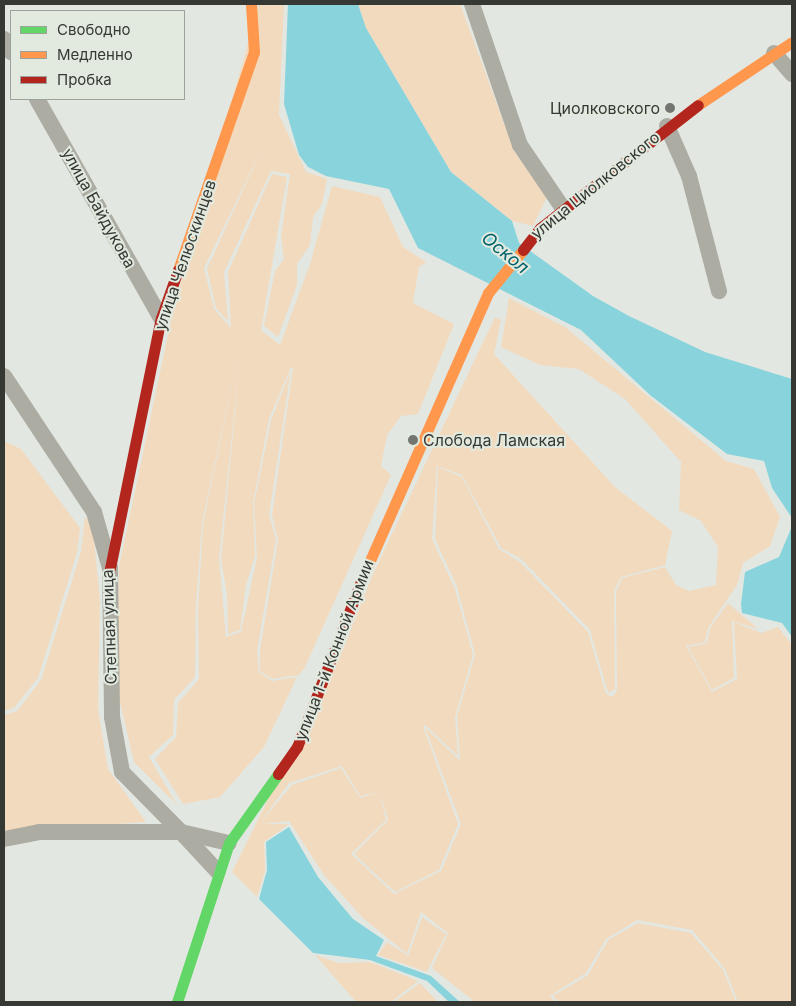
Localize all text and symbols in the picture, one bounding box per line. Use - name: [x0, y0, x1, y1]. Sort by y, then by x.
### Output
- legend: [10, 10, 185, 100]
- text: Свободно: [57, 20, 131, 39]
- text: Медленно: [57, 45, 133, 64]
- text: Пробка: [57, 70, 112, 89]
- place label: Циолковского: [550, 98, 660, 118]
- marker: Циолковского: [664, 102, 676, 114]
- street label: улица Циолковского: [527, 127, 663, 243]
- street label: улица Байдукова: [58, 145, 140, 271]
- street label: улица Челюскинцев: [150, 177, 220, 333]
- water label: Оскол: [477, 227, 533, 279]
- place label: Слобода Ламская: [423, 430, 565, 450]
- marker: Слобода Ламская: [407, 434, 419, 446]
- street label: улица 1-й Конной Армии: [291, 557, 377, 743]
- street label: Степная улица: [97, 569, 121, 685]

